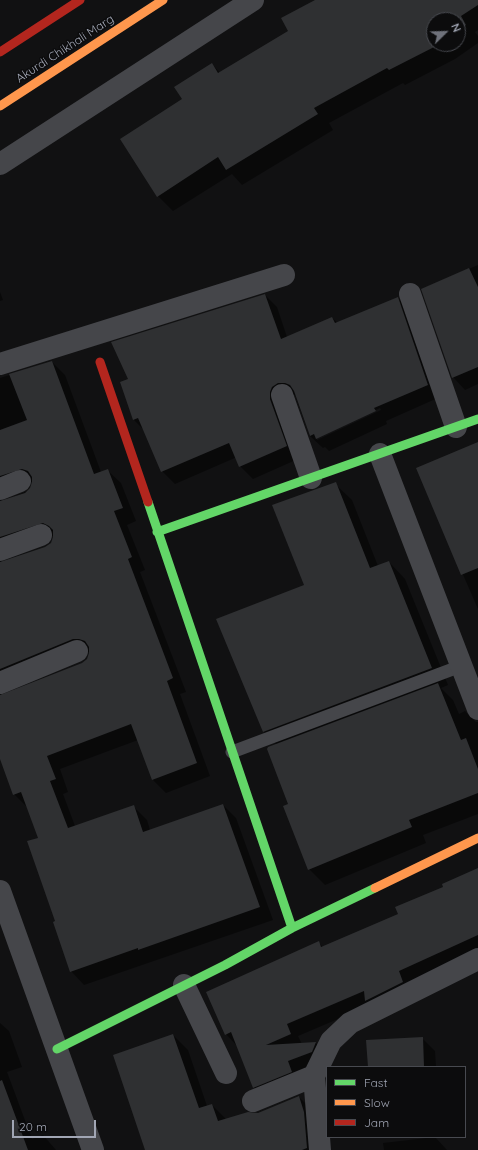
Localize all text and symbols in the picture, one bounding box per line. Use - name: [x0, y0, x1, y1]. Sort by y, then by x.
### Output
- street label: Akurdi Chikhali Marg: [13, 12, 117, 86]
- north arrow: [426, 12, 466, 52]
- text: N: [448, 21, 464, 34]
- legend: [326, 1066, 466, 1138]
- text: Fast: [364, 1075, 388, 1090]
- text: Slow: [364, 1095, 390, 1110]
- scale bar: [14, 1112, 98, 1138]
- text: Jam: [364, 1115, 389, 1130]
- text: 20 m: [19, 1119, 47, 1134]

